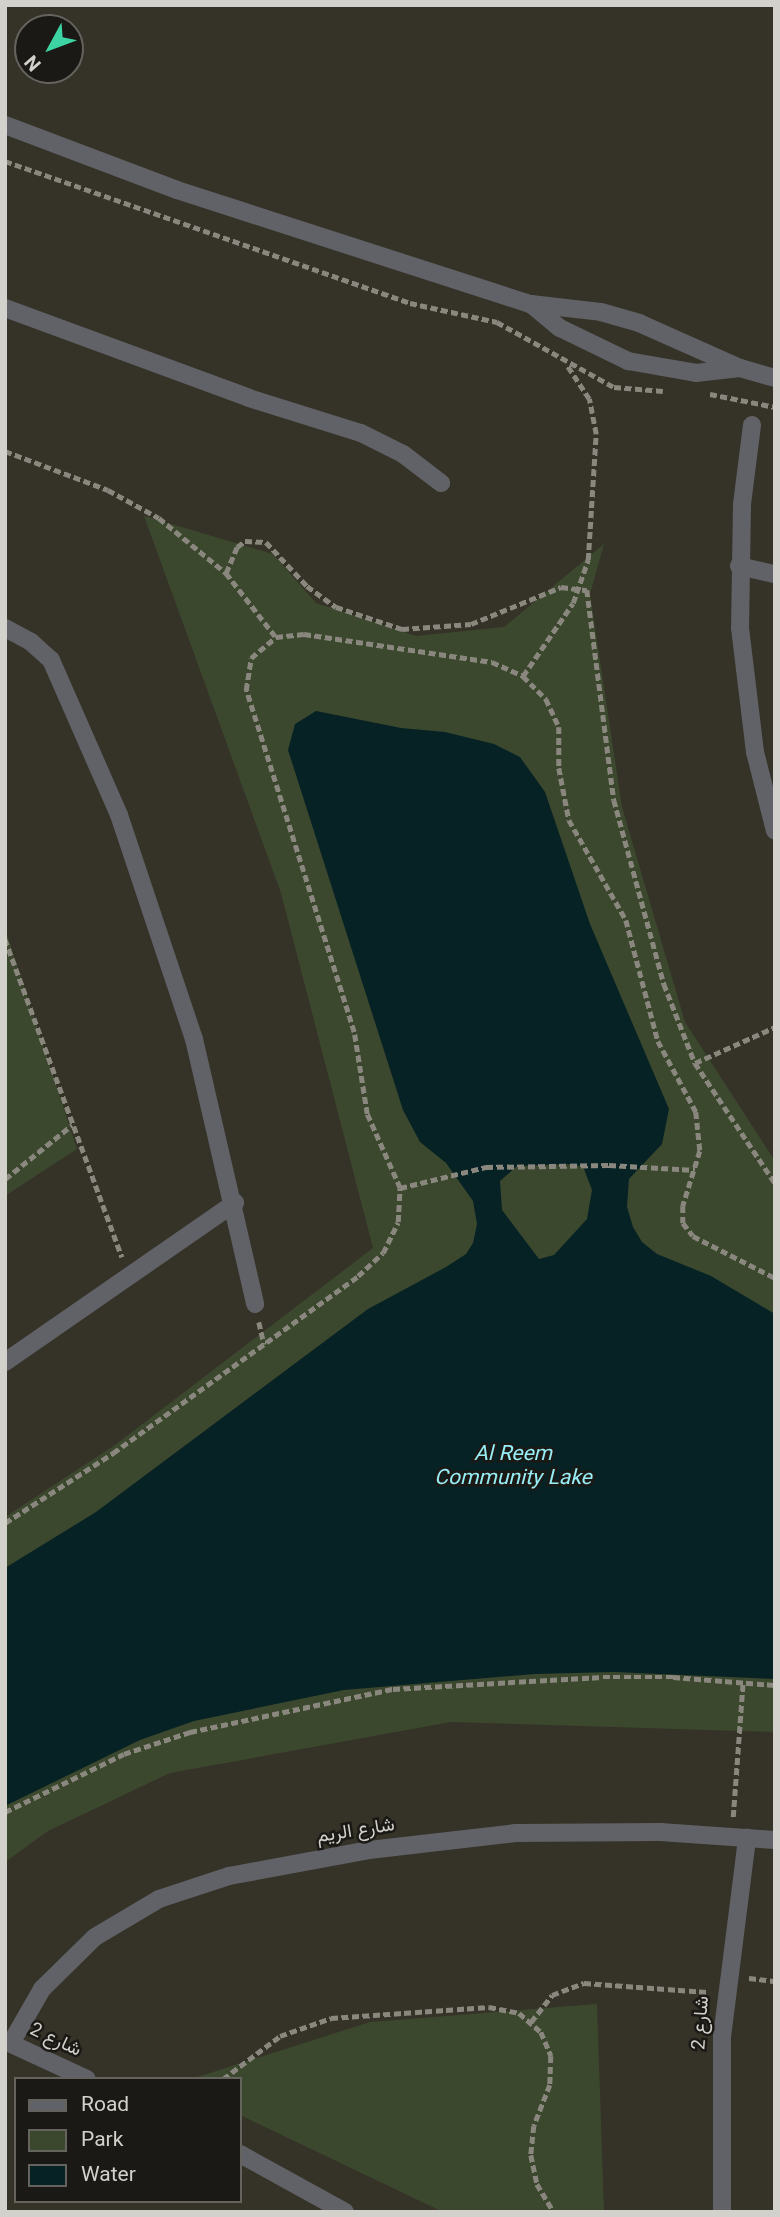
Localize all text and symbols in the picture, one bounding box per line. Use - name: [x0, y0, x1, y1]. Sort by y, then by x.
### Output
- north arrow: [14, 14, 84, 84]
- text: N: [19, 47, 50, 76]
- water label: Al Reem Community Lake: [434, 1442, 592, 1492]
- street label: شارع الريم: [315, 1815, 397, 1849]
- street label: شارع 2: [689, 1995, 715, 2051]
- street label: شارع 2: [26, 2019, 84, 2063]
- legend: [14, 2077, 242, 2203]
- text: Road: [81, 2089, 129, 2122]
- text: Park: [81, 2124, 123, 2157]
- text: Water: [81, 2159, 136, 2192]

